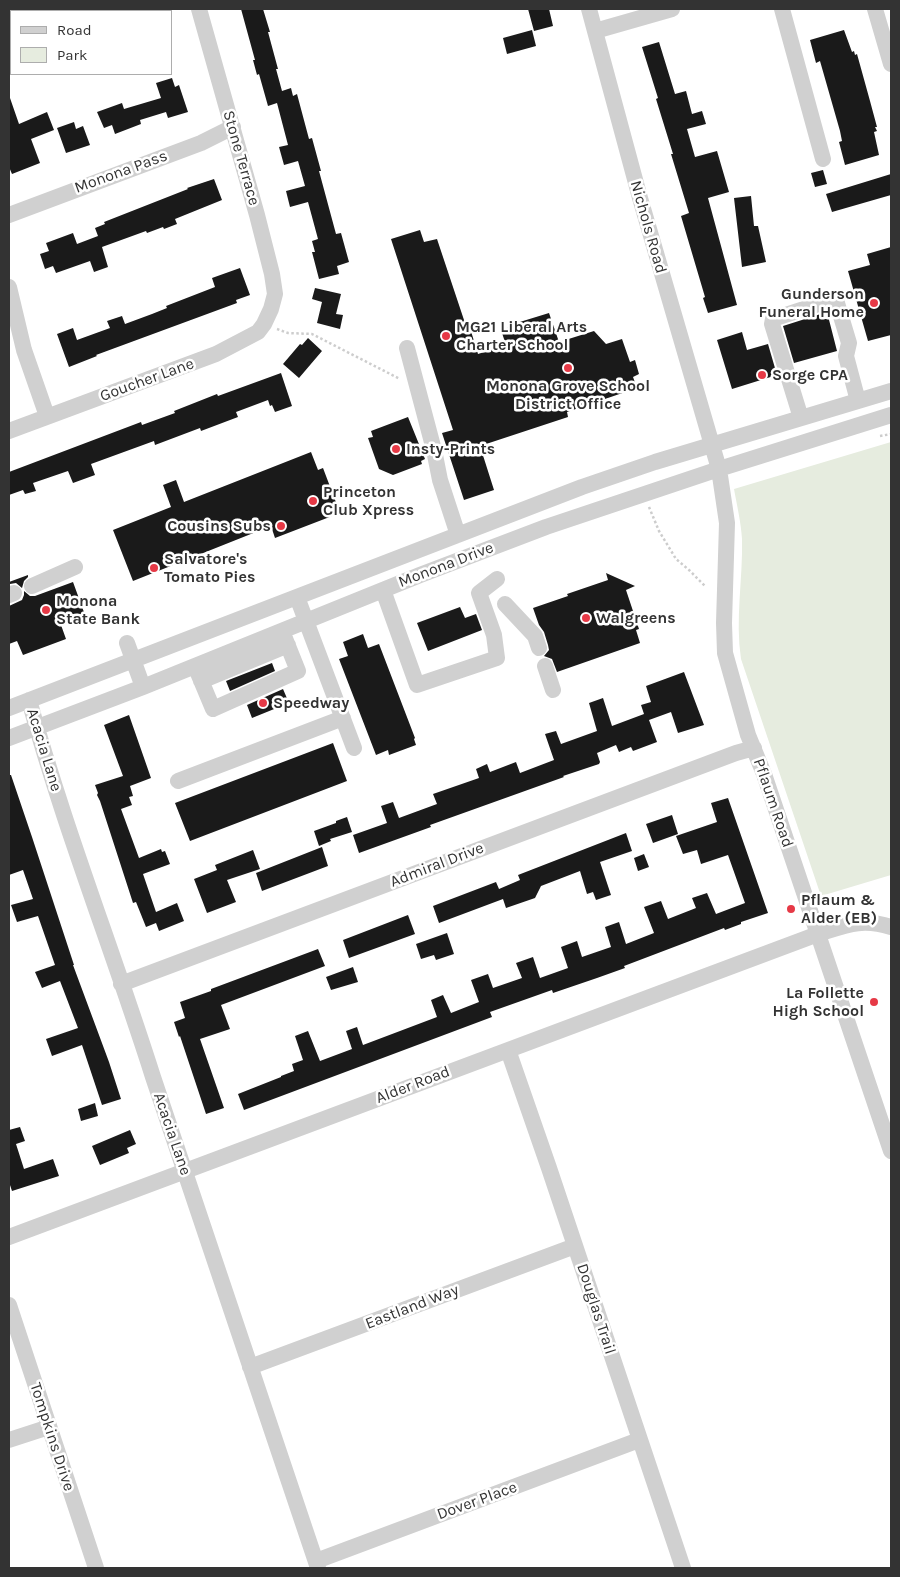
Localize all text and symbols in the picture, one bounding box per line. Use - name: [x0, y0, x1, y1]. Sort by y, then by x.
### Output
- legend: [10, 10, 172, 75]
- text: Road: [57, 21, 92, 39]
- text: Park: [57, 46, 87, 64]
- street label: Stone Terrace: [218, 108, 264, 208]
- street label: Monona Pass: [72, 146, 170, 198]
- street label: Nichols Road: [626, 178, 670, 276]
- place label: Gunderson Funeral Home: [759, 284, 864, 322]
- marker: Gunderson Funeral Home: [868, 297, 880, 309]
- place label: MG21 Liberal Arts Charter School: [456, 317, 587, 355]
- marker: MG21 Liberal Arts Charter School: [440, 330, 452, 342]
- street label: Goucher Lane: [97, 354, 197, 406]
- marker: Monona Grove School District Office: [562, 362, 574, 374]
- place label: Sorge CPA: [772, 365, 848, 385]
- marker: Sorge CPA: [756, 369, 768, 381]
- place label: Monona Grove School District Office: [486, 376, 650, 414]
- place label: Insty-Prints: [406, 439, 495, 459]
- marker: Insty-Prints: [390, 443, 402, 455]
- place label: Princeton Club Xpress: [323, 482, 414, 520]
- marker: Princeton Club Xpress: [307, 495, 319, 507]
- place label: Cousins Subs: [167, 516, 271, 536]
- marker: Cousins Subs: [275, 520, 287, 532]
- street label: Monona Drive: [396, 538, 496, 592]
- place label: Salvatore's Tomato Pies: [164, 549, 256, 587]
- marker: Salvatore's Tomato Pies: [148, 562, 160, 574]
- place label: Monona State Bank: [56, 591, 140, 629]
- marker: Monona State Bank: [40, 604, 52, 616]
- place label: Walgreens: [596, 608, 676, 628]
- marker: Walgreens: [580, 612, 592, 624]
- place label: Speedway: [273, 693, 349, 713]
- marker: Speedway: [257, 697, 269, 709]
- street label: Acacia Lane: [22, 706, 66, 794]
- street label: Pflaum Road: [749, 756, 797, 850]
- street label: Admiral Drive: [388, 838, 486, 892]
- place label: Pflaum & Alder (EB): [801, 890, 877, 928]
- marker: Pflaum & Alder (EB): [785, 903, 797, 915]
- place label: La Follette High School: [773, 983, 864, 1021]
- marker: La Follette High School: [868, 996, 880, 1008]
- street label: Alder Road: [373, 1062, 453, 1108]
- street label: Acacia Lane: [149, 1090, 195, 1178]
- street label: Douglas Trail: [572, 1261, 620, 1357]
- street label: Eastland Way: [363, 1280, 461, 1334]
- street label: Tompkins Drive: [25, 1380, 79, 1494]
- street label: Dover Place: [434, 1478, 520, 1524]

